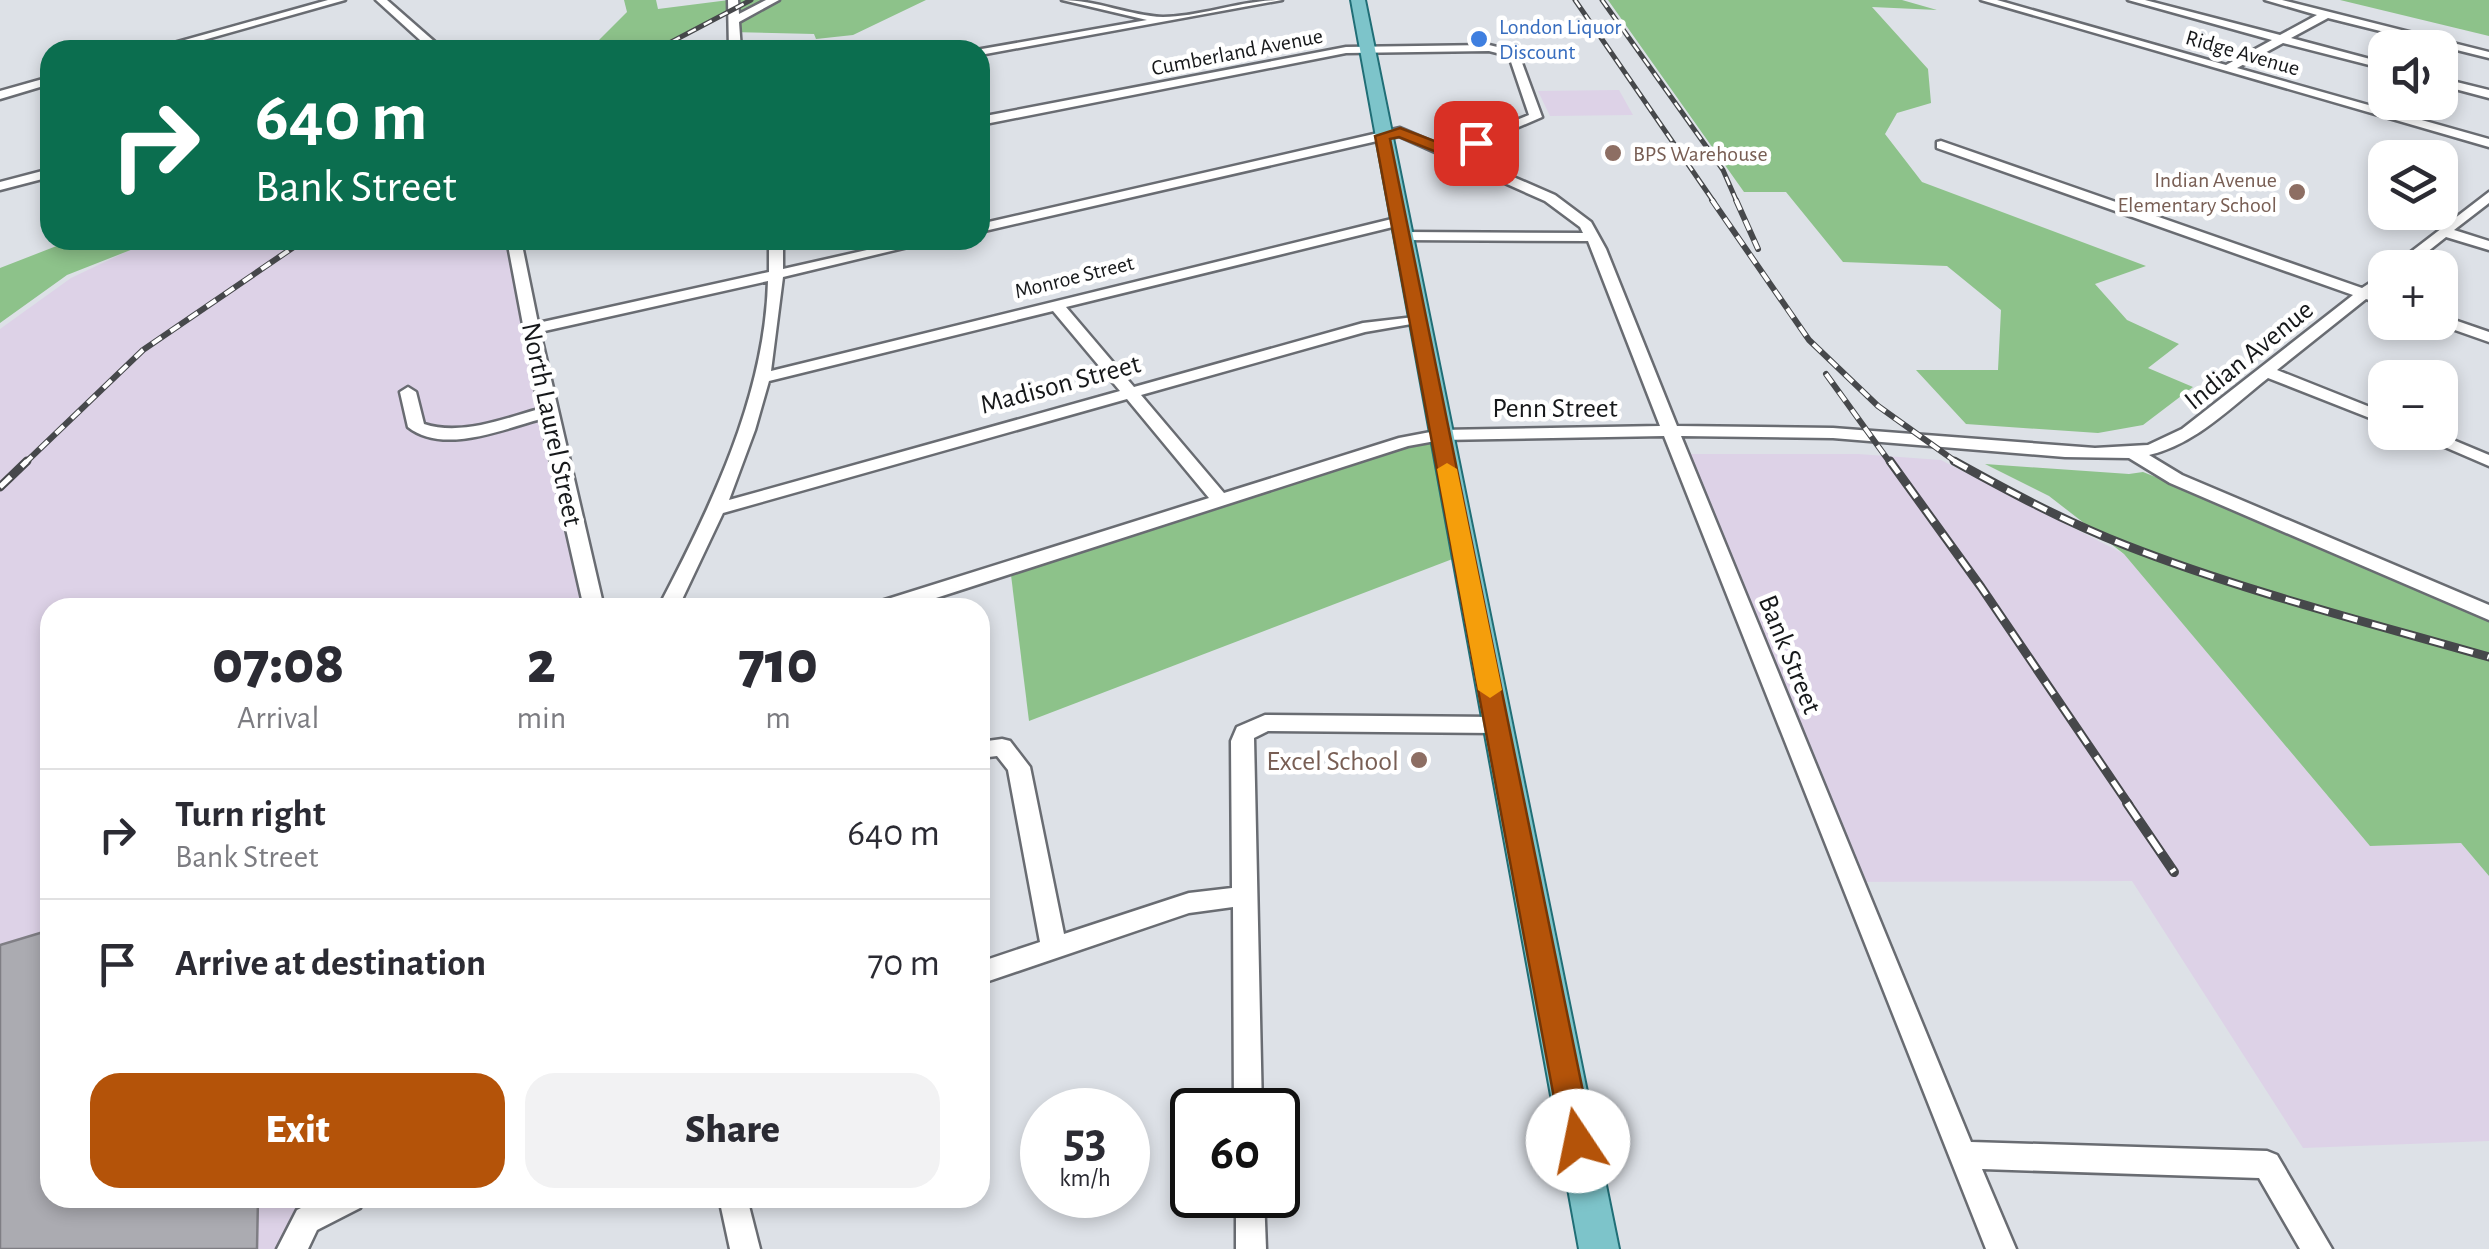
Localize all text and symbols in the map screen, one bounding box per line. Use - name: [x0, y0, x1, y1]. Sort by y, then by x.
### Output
- place label: London Liquor Discount: [1499, 16, 1621, 63]
- street label: Cumberland Avenue: [1150, 25, 1325, 79]
- street label: Ridge Avenue: [2183, 26, 2302, 80]
- marker: London Liquor Discount: [1468, 28, 1490, 50]
- map controls: [2368, 30, 2458, 450]
- button: sound: [2368, 30, 2458, 120]
- icon: right: [90, 80, 220, 210]
- text: 640 m: [255, 83, 428, 153]
- pin: [1434, 101, 1519, 186]
- icon: arrive: [1449, 116, 1504, 171]
- button: layers: [2368, 140, 2458, 230]
- marker: BPS Warehouse: [1602, 142, 1624, 164]
- place label: BPS Warehouse: [1633, 143, 1768, 165]
- text: Bank Street: [255, 165, 457, 210]
- place label: Indian Avenue Elementary School: [2117, 169, 2277, 216]
- marker: Indian Avenue Elementary School: [2286, 181, 2308, 203]
- button: +: [2368, 250, 2458, 340]
- street label: Monroe Street: [1012, 252, 1136, 302]
- street label: Indian Avenue: [2180, 295, 2319, 416]
- street label: North Laurel Street: [516, 320, 586, 529]
- street label: Madison Street: [977, 350, 1144, 420]
- button: −: [2368, 360, 2458, 450]
- street label: Penn Street: [1492, 395, 1618, 423]
- street label: Bank Street: [1753, 591, 1826, 718]
- text: 07:08: [212, 634, 344, 694]
- text: 2: [527, 634, 556, 694]
- text: 710: [738, 634, 818, 694]
- text: Arrival: [237, 702, 319, 734]
- text: min: [516, 702, 566, 734]
- text: m: [765, 702, 791, 734]
- place label: Excel School: [1266, 748, 1399, 776]
- marker: Excel School: [1408, 749, 1430, 771]
- text: Turn right: [175, 796, 325, 834]
- icon: right: [90, 807, 145, 862]
- text: 640 m: [847, 815, 940, 853]
- text: Bank Street: [175, 841, 318, 873]
- icon: arrive: [90, 937, 145, 992]
- text: Arrive at destination: [175, 945, 486, 983]
- text: 70 m: [867, 945, 940, 983]
- button: Exit: [90, 1073, 505, 1188]
- button: Share: [525, 1073, 940, 1188]
- speed limit sign: 60: [1170, 1088, 1300, 1218]
- position arrow: [1526, 1089, 1630, 1193]
- text: 53: [1063, 1116, 1107, 1166]
- text: km/h: [1059, 1166, 1111, 1191]

